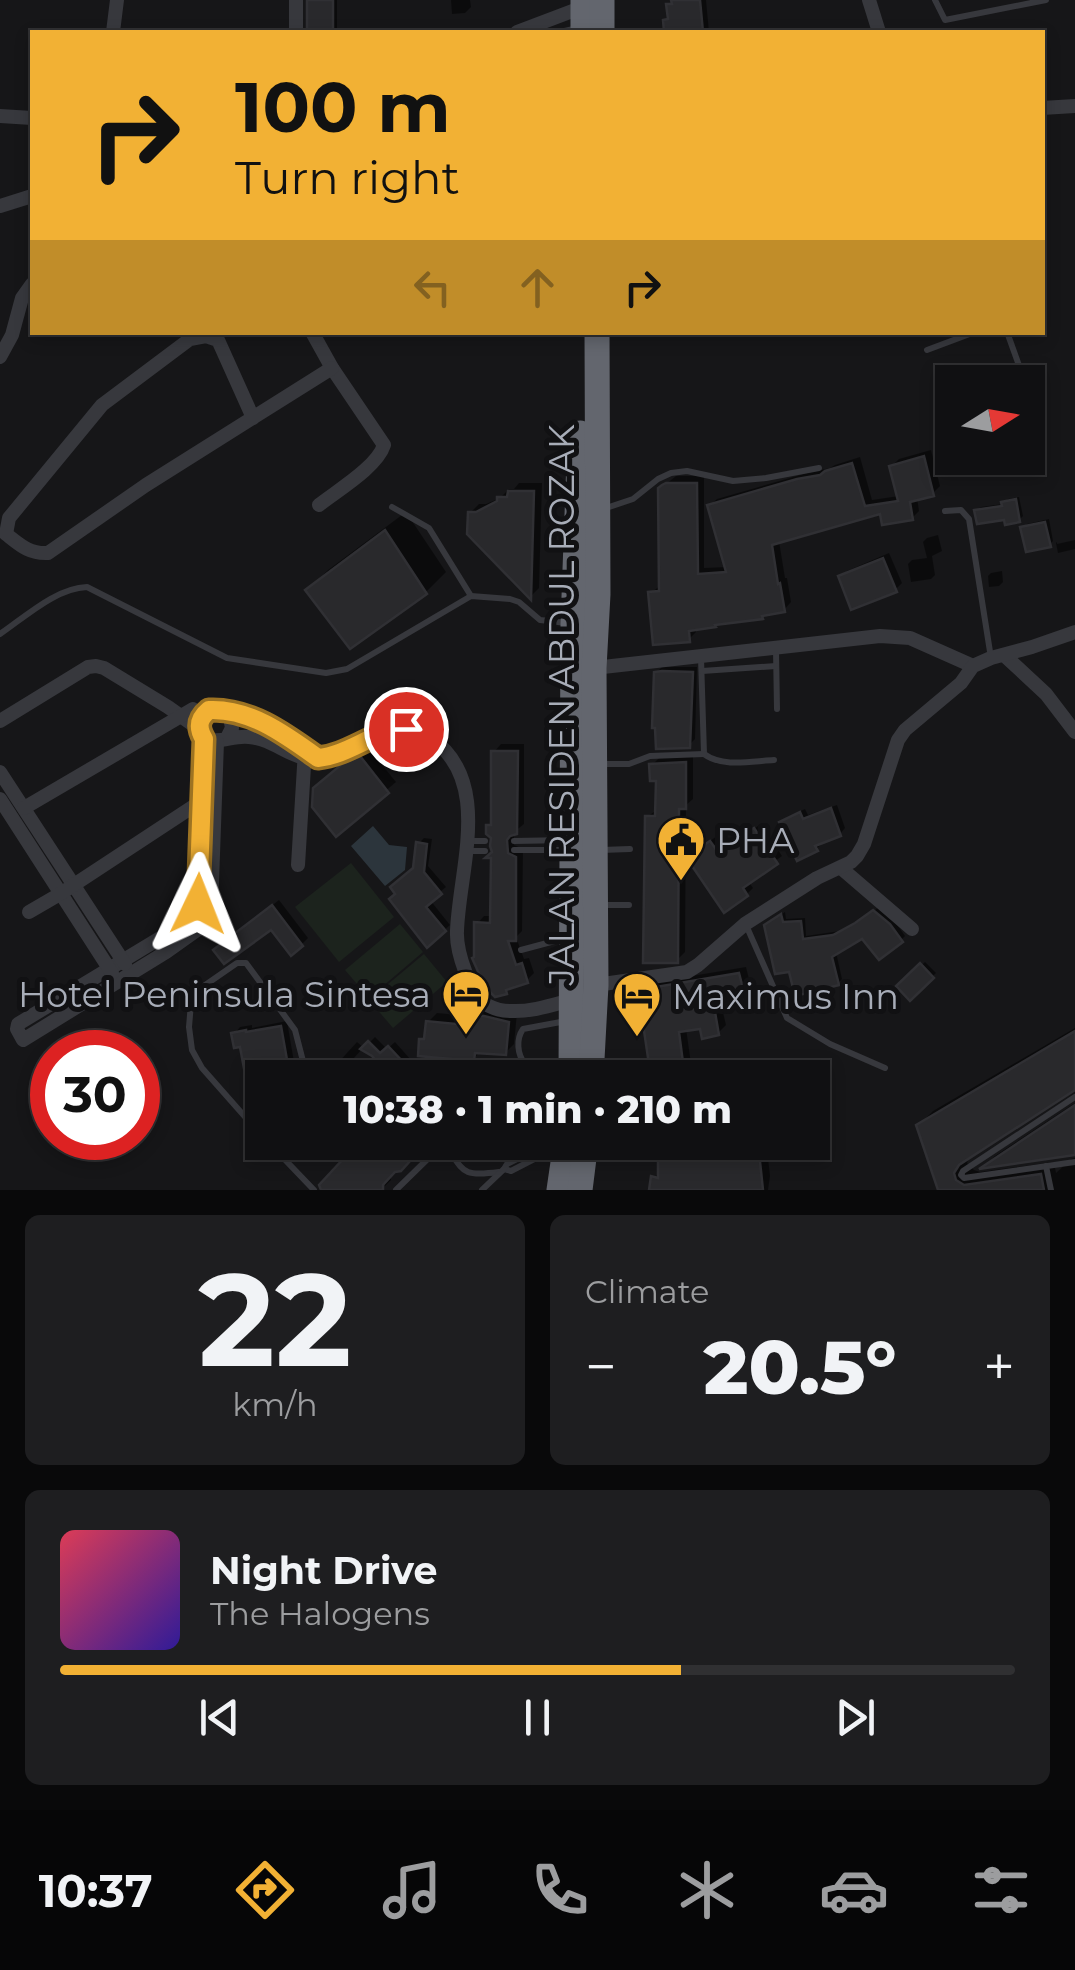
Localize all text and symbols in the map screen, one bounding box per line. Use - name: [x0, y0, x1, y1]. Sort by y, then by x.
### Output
- text: 100 m: [235, 64, 451, 150]
- icon: right: [70, 70, 200, 200]
- text: Turn right: [235, 150, 460, 205]
- icon: left: [405, 260, 460, 315]
- icon: ahead: [510, 260, 565, 315]
- icon: right: [615, 260, 670, 315]
- north arrow: [935, 365, 1045, 475]
- map controls: [935, 365, 1045, 475]
- street label: JALAN RESIDEN ABDUL ROZAK: [540, 424, 583, 987]
- pin: [364, 687, 449, 772]
- icon: arrive: [379, 702, 434, 757]
- public building icon: PHA: [655, 814, 707, 882]
- place label: PHA: [716, 819, 795, 862]
- position arrow: [146, 852, 250, 956]
- hotel icon: Hotel Peninsula Sintesa: [440, 968, 492, 1036]
- hotel icon: Maximus Inn: [611, 970, 663, 1038]
- place label: Hotel Peninsula Sintesa: [18, 973, 431, 1016]
- place label: Maximus Inn: [672, 975, 899, 1018]
- speed limit sign: 30: [30, 1030, 160, 1160]
- text: 10:38 · 1 min · 210 m: [343, 1086, 732, 1133]
- text: 22: [198, 1240, 352, 1399]
- text: Climate: [585, 1272, 709, 1311]
- text: 20.5°: [703, 1321, 897, 1413]
- text: −: [585, 1333, 617, 1400]
- text: +: [983, 1333, 1015, 1400]
- text: km/h: [232, 1385, 318, 1424]
- text: Night Drive: [210, 1547, 437, 1594]
- text: The Halogens: [210, 1594, 430, 1633]
- icon: previous: [192, 1690, 247, 1745]
- icon: pause: [510, 1690, 565, 1745]
- icon: next: [828, 1690, 883, 1745]
- icon: directions: [230, 1855, 300, 1925]
- icon: music: [377, 1855, 447, 1925]
- icon: phone: [525, 1855, 595, 1925]
- icon: climate: [672, 1855, 742, 1925]
- icon: car: [819, 1855, 889, 1925]
- icon: filters: [966, 1855, 1036, 1925]
- text: 10:37: [39, 1863, 153, 1918]

